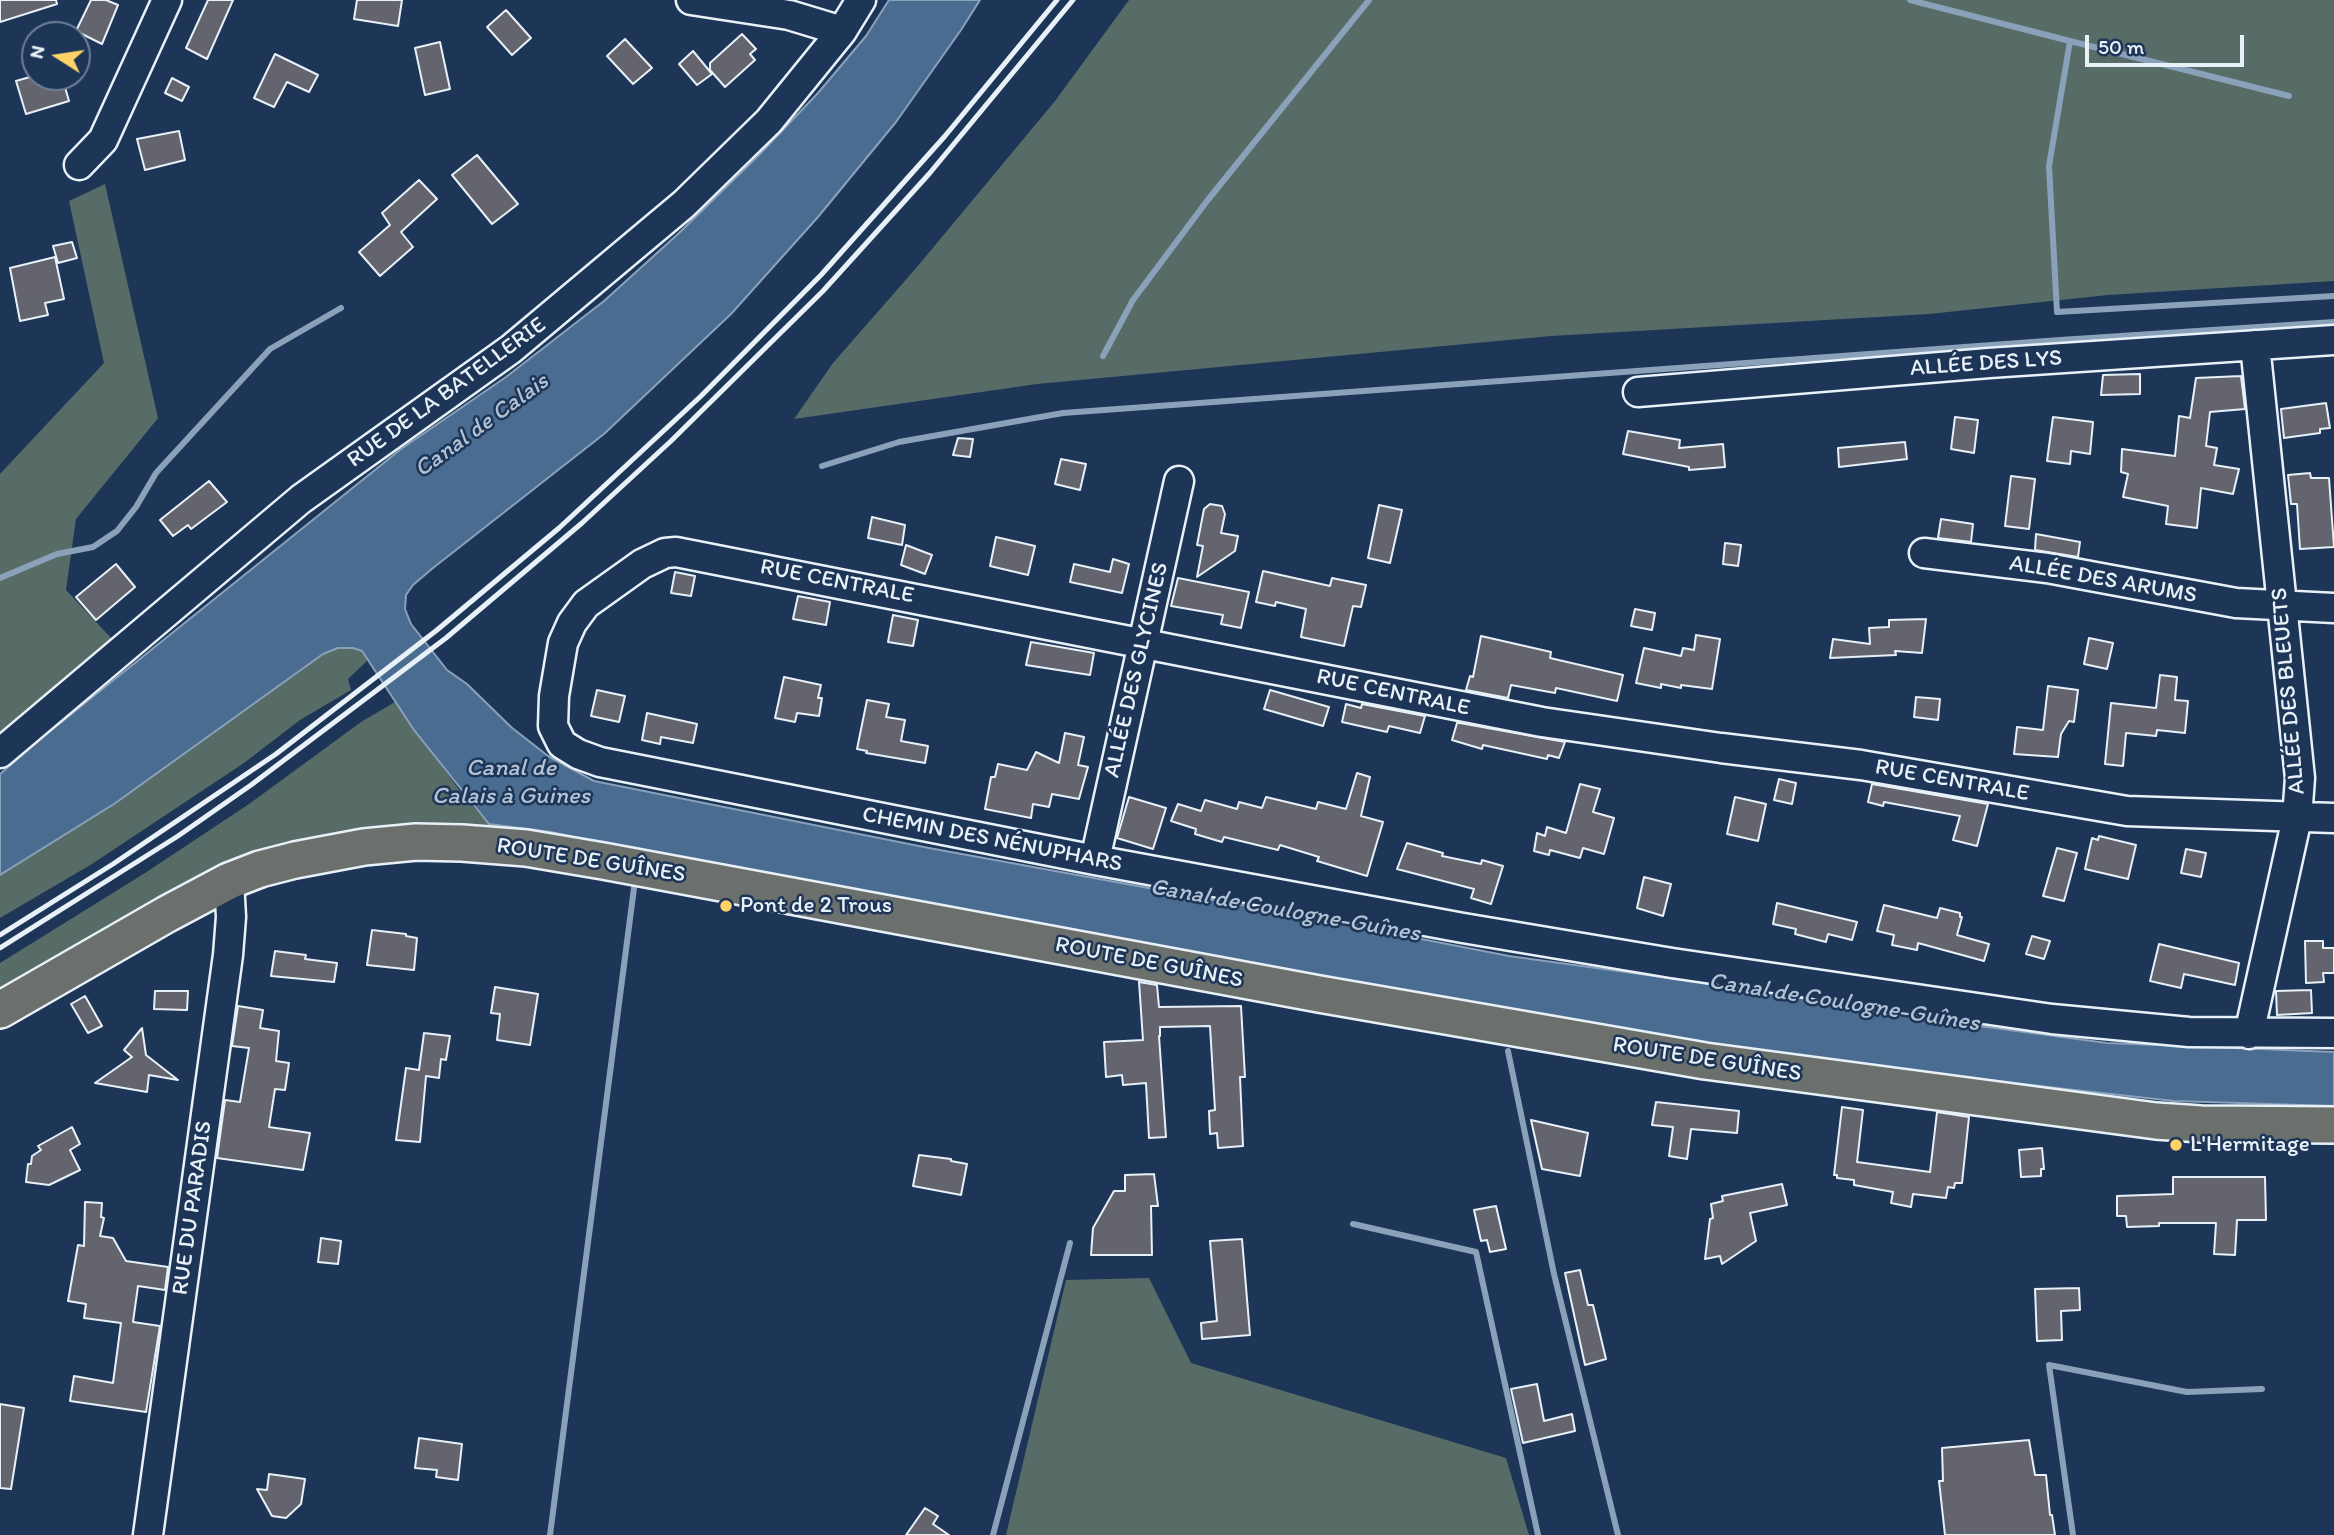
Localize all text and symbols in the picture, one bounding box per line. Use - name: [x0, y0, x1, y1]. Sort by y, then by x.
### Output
- north arrow: [21, 21, 91, 91]
- scale bar: [2089, 21, 2248, 65]
- text: 50 m: [2098, 34, 2144, 59]
- text: N: [24, 43, 50, 61]
- street label: RUE DE LA BATELLERIE: [342, 312, 552, 474]
- street label: ALLÉE DES LYS: [1909, 345, 2063, 383]
- water label: Canal de Calais: [409, 368, 555, 484]
- street label: ALLÉE DES ARUMS: [2007, 550, 2199, 610]
- street label: RUE CENTRALE: [758, 554, 916, 610]
- street label: ALLÉE DES GLYCINES: [1099, 560, 1175, 780]
- street label: ALLÉE DES BLEUETS: [2266, 586, 2312, 796]
- street label: RUE CENTRALE: [1314, 663, 1472, 723]
- street label: RUE CENTRALE: [1873, 754, 2031, 808]
- water label: Canal de Calais à Guines: [432, 755, 590, 811]
- street label: CHEMIN DES NÉNUPHARS: [860, 801, 1124, 879]
- street label: ROUTE DE GUÎNES: [495, 832, 687, 890]
- water label: Canal de Coulogne-Guînes: [1148, 873, 1422, 949]
- place label: Pont de 2 Trous: [740, 892, 892, 920]
- marker: Pont de 2 Trous: [718, 898, 734, 914]
- street label: ROUTE DE GUÎNES: [1053, 931, 1245, 995]
- water label: Canal de Coulogne-Guînes: [1707, 967, 1981, 1039]
- street label: ROUTE DE GUÎNES: [1611, 1031, 1803, 1089]
- street label: RUE DU PARADIS: [167, 1119, 219, 1297]
- place label: L'Hermitage: [2190, 1131, 2310, 1159]
- marker: L'Hermitage: [2168, 1137, 2184, 1153]

